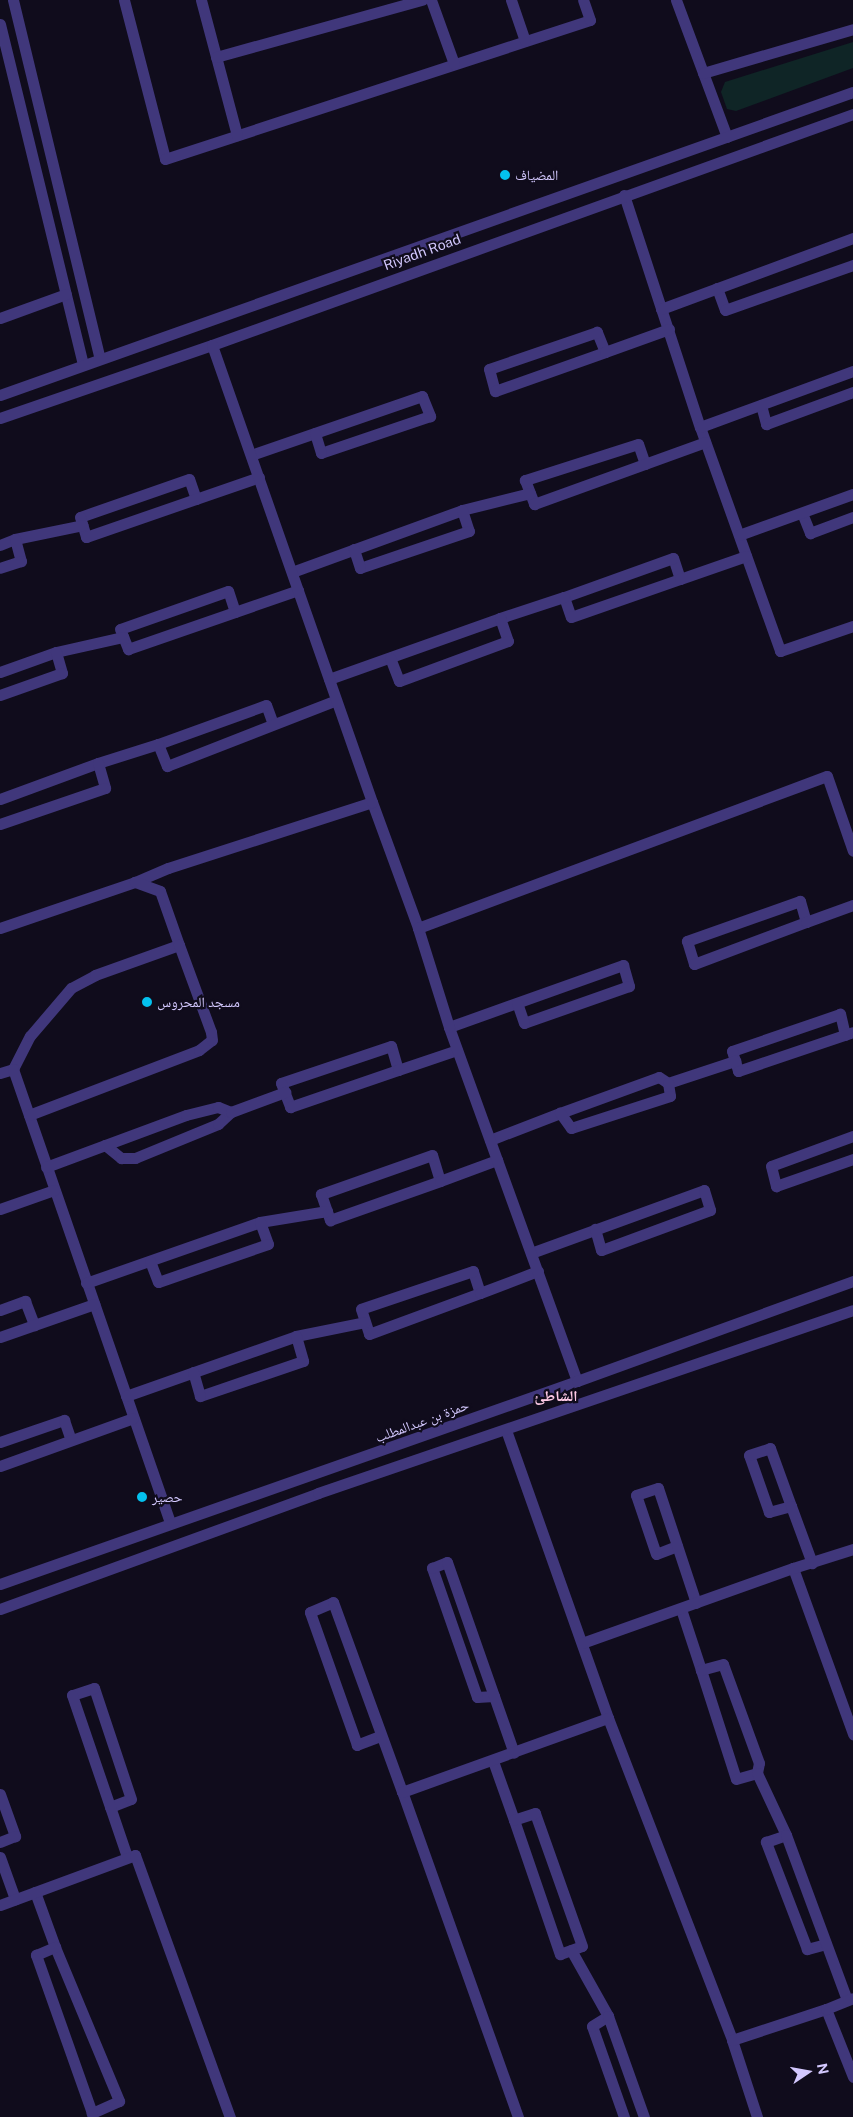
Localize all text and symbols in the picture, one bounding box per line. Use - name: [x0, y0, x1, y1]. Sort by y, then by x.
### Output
- place label: المضياف: [515, 167, 558, 183]
- marker: المضياف: [499, 169, 511, 181]
- street label: Riyadh Road: [381, 230, 463, 274]
- place label: مسجد المحروس: [157, 994, 240, 1010]
- marker: مسجد المحروس: [141, 996, 153, 1008]
- district label: الشاطئ: [534, 1387, 578, 1405]
- street label: حمزة بن عبدالمطلب: [373, 1396, 471, 1446]
- place label: حصير: [152, 1489, 182, 1505]
- marker: حصير: [136, 1491, 148, 1503]
- north arrow: [783, 2047, 833, 2097]
- text: N: [814, 2062, 832, 2076]

